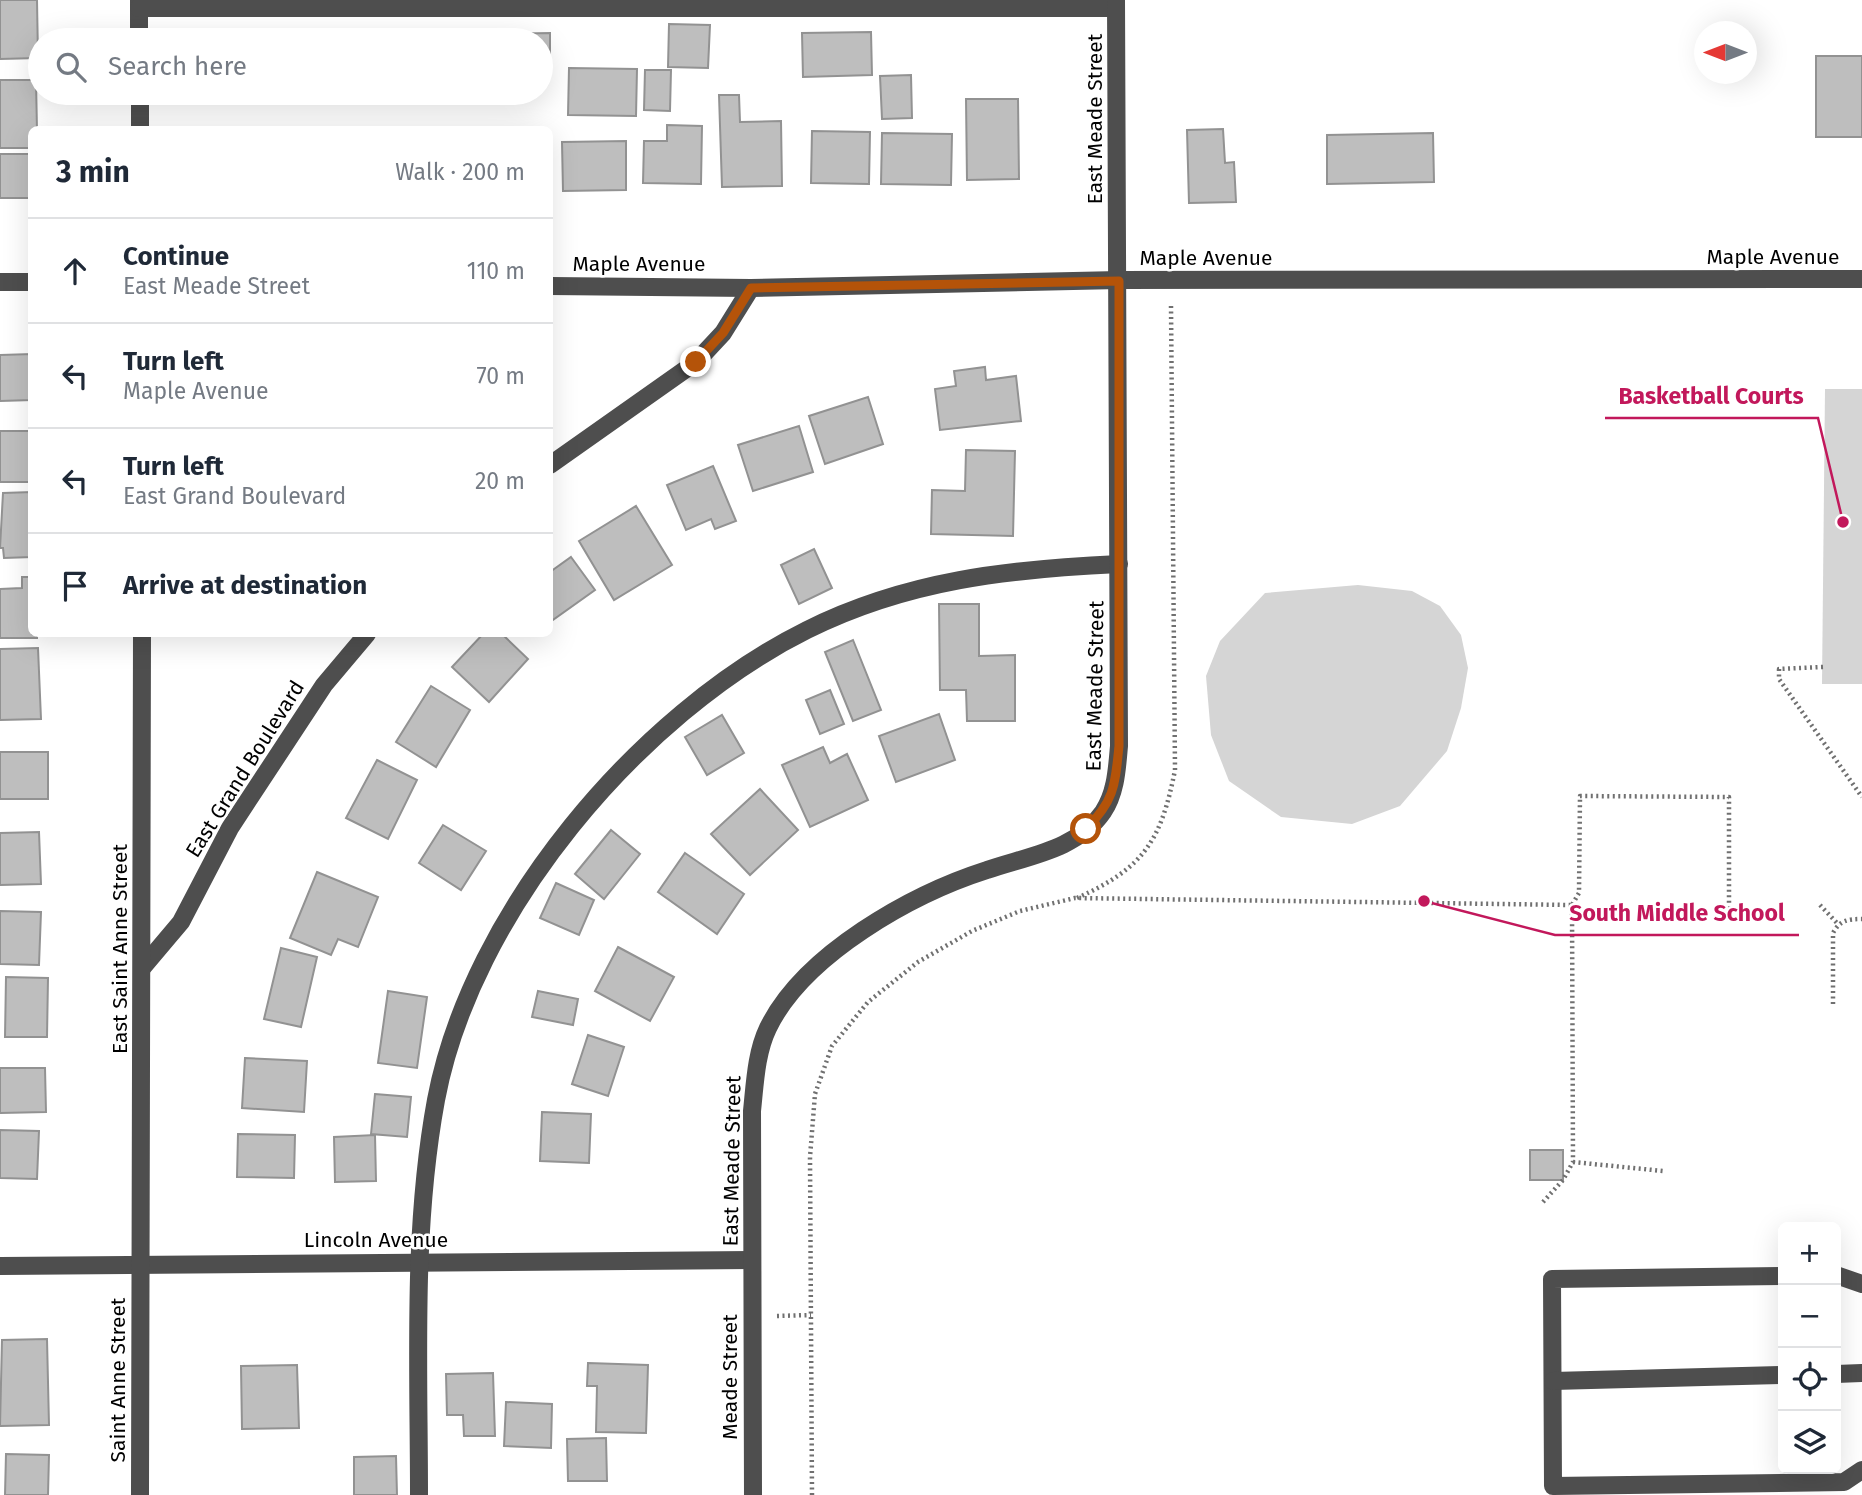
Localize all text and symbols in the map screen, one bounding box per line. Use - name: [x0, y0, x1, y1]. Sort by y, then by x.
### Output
- north arrow: [1694, 21, 1757, 84]
- search box: [28, 28, 553, 105]
- street label: East Meade Street: [1082, 33, 1108, 204]
- icon: search: [52, 48, 90, 86]
- text: Search here: [108, 51, 247, 82]
- text: 3 min: [56, 154, 130, 190]
- text: Walk · 200 m: [395, 158, 525, 186]
- text: Continue: [123, 241, 229, 272]
- street label: Maple Avenue: [1707, 244, 1840, 270]
- street label: Maple Avenue: [1140, 245, 1273, 271]
- street label: Maple Avenue: [573, 251, 706, 277]
- icon: ahead: [56, 252, 94, 290]
- text: 110 m: [467, 257, 525, 285]
- text: East Meade Street: [123, 272, 310, 300]
- text: Turn left: [123, 346, 224, 377]
- route end: [680, 346, 711, 377]
- icon: left: [56, 357, 94, 395]
- text: 70 m: [476, 362, 525, 390]
- callout: Basketball Courts: [1605, 374, 1818, 418]
- text: Maple Avenue: [123, 377, 269, 405]
- text: Basketball Courts: [1618, 382, 1804, 410]
- text: Turn left: [123, 451, 224, 482]
- icon: left: [56, 462, 94, 500]
- text: 20 m: [475, 467, 525, 495]
- text: East Grand Boulevard: [123, 482, 346, 510]
- icon: arrive: [56, 567, 94, 605]
- text: Arrive at destination: [123, 570, 367, 601]
- street label: East Meade Street: [1081, 600, 1109, 772]
- street label: East Grand Boulevard: [180, 676, 310, 862]
- route start: [1070, 813, 1101, 844]
- street label: East Saint Anne Street: [107, 844, 133, 1054]
- callout: South Middle School: [1555, 891, 1799, 935]
- text: South Middle School: [1569, 899, 1785, 927]
- street label: East Meade Street: [718, 1075, 746, 1247]
- map controls: [1778, 1222, 1841, 1474]
- button: +: [1778, 1222, 1841, 1285]
- street label: Lincoln Avenue: [304, 1227, 448, 1253]
- button: −: [1778, 1285, 1841, 1348]
- street label: Saint Anne Street: [105, 1297, 131, 1462]
- street label: Meade Street: [717, 1314, 743, 1440]
- button: locate: [1778, 1348, 1841, 1411]
- button: layers: [1778, 1411, 1841, 1474]

